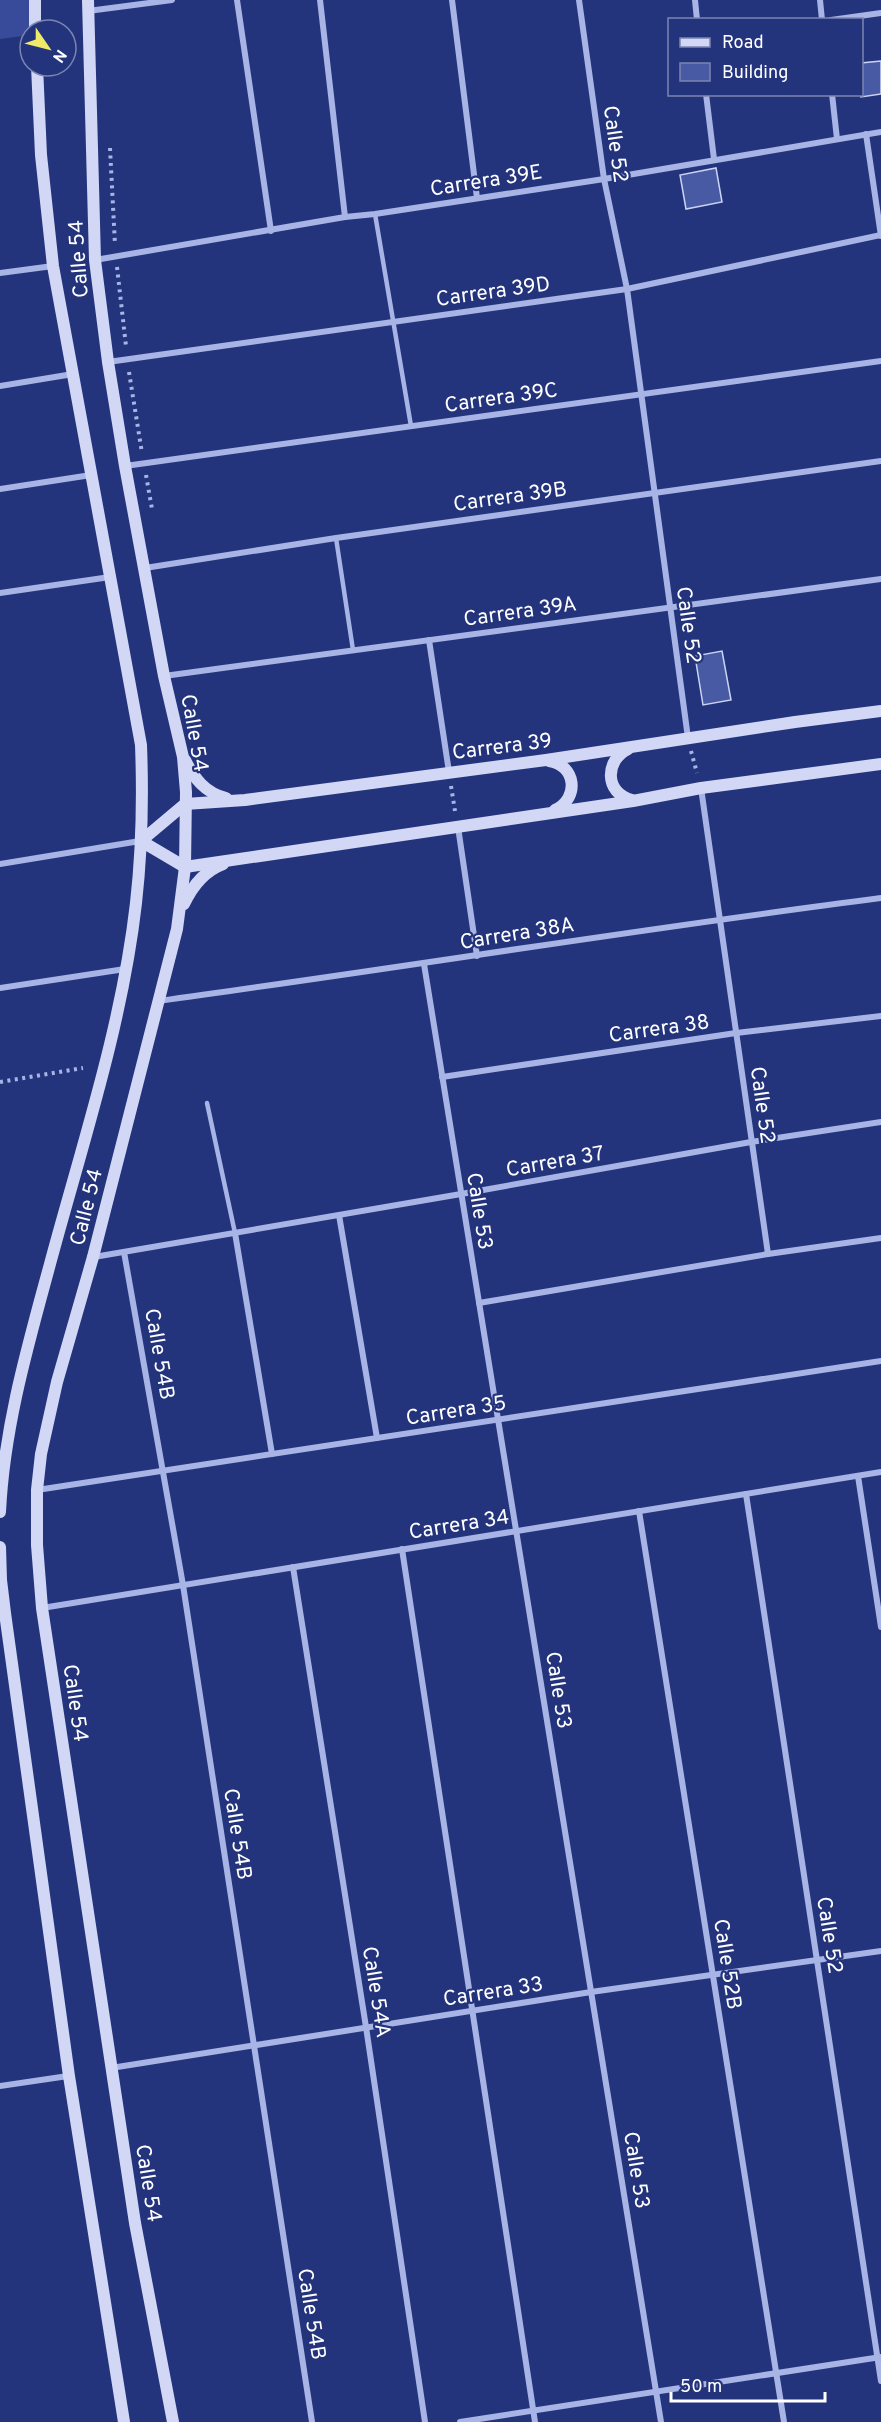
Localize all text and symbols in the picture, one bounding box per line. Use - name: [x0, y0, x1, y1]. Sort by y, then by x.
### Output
- north arrow: [18, 18, 78, 78]
- legend: [668, 18, 863, 96]
- text: Road: [722, 32, 764, 55]
- text: N: [47, 45, 70, 66]
- text: Building: [722, 62, 788, 85]
- street label: Calle 52: [596, 104, 633, 185]
- street label: Carrera 39E: [428, 159, 544, 204]
- street label: Calle 54: [63, 219, 96, 299]
- street label: Carrera 39D: [434, 271, 552, 314]
- street label: Carrera 39C: [443, 377, 560, 420]
- street label: Carrera 39B: [452, 476, 569, 519]
- street label: Calle 52: [669, 585, 706, 666]
- street label: Carrera 39A: [462, 591, 579, 634]
- street label: Calle 54: [173, 692, 214, 774]
- street label: Carrera 39: [451, 728, 554, 767]
- street label: Carrera 38A: [458, 912, 576, 957]
- street label: Carrera 38: [607, 1009, 711, 1050]
- street label: Calle 52: [743, 1065, 780, 1146]
- street label: Carrera 37: [504, 1141, 607, 1184]
- street label: Calle 54: [65, 1166, 110, 1249]
- street label: Calle 53: [459, 1171, 498, 1252]
- street label: Calle 54B: [137, 1307, 180, 1402]
- street label: Carrera 35: [404, 1390, 508, 1433]
- street label: Carrera 34: [407, 1504, 511, 1547]
- street label: Calle 53: [538, 1650, 577, 1731]
- street label: Calle 54: [56, 1663, 93, 1744]
- street label: Calle 54B: [216, 1787, 257, 1882]
- street label: Calle 52: [809, 1895, 848, 1976]
- street label: Calle 52B: [706, 1917, 747, 2012]
- street label: Calle 54A: [355, 1945, 396, 2040]
- street label: Carrera 33: [441, 1971, 545, 2014]
- street label: Calle 53: [616, 2130, 655, 2211]
- street label: Calle 54: [128, 2142, 167, 2224]
- street label: Calle 54B: [290, 2267, 331, 2362]
- scale bar: [671, 2365, 826, 2403]
- text: 50 m: [680, 2376, 722, 2399]

